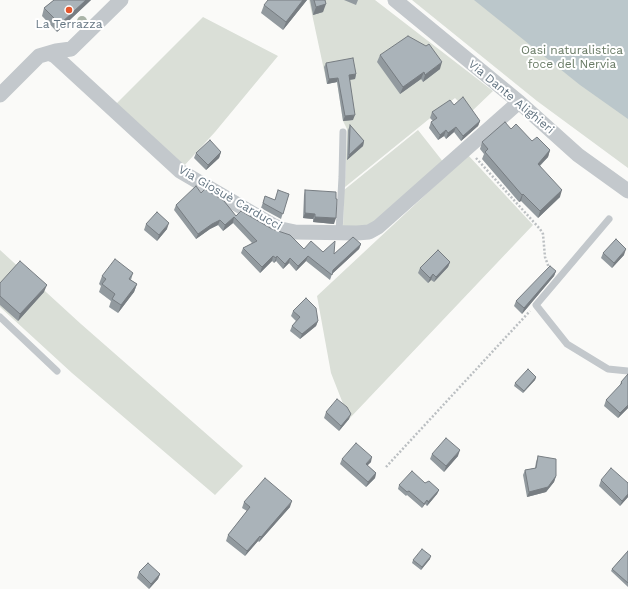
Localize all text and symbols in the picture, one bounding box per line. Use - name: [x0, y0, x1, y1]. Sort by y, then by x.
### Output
- marker: La Terrazza: [64, 5, 74, 15]
- place label: La Terrazza: [36, 17, 102, 31]
- park label: Oasi naturalistica foce del Nervia: [521, 43, 623, 71]
- street label: Via Dante Alighieri: [465, 57, 557, 137]
- street label: Via Giosuè Carducci: [176, 163, 284, 233]

